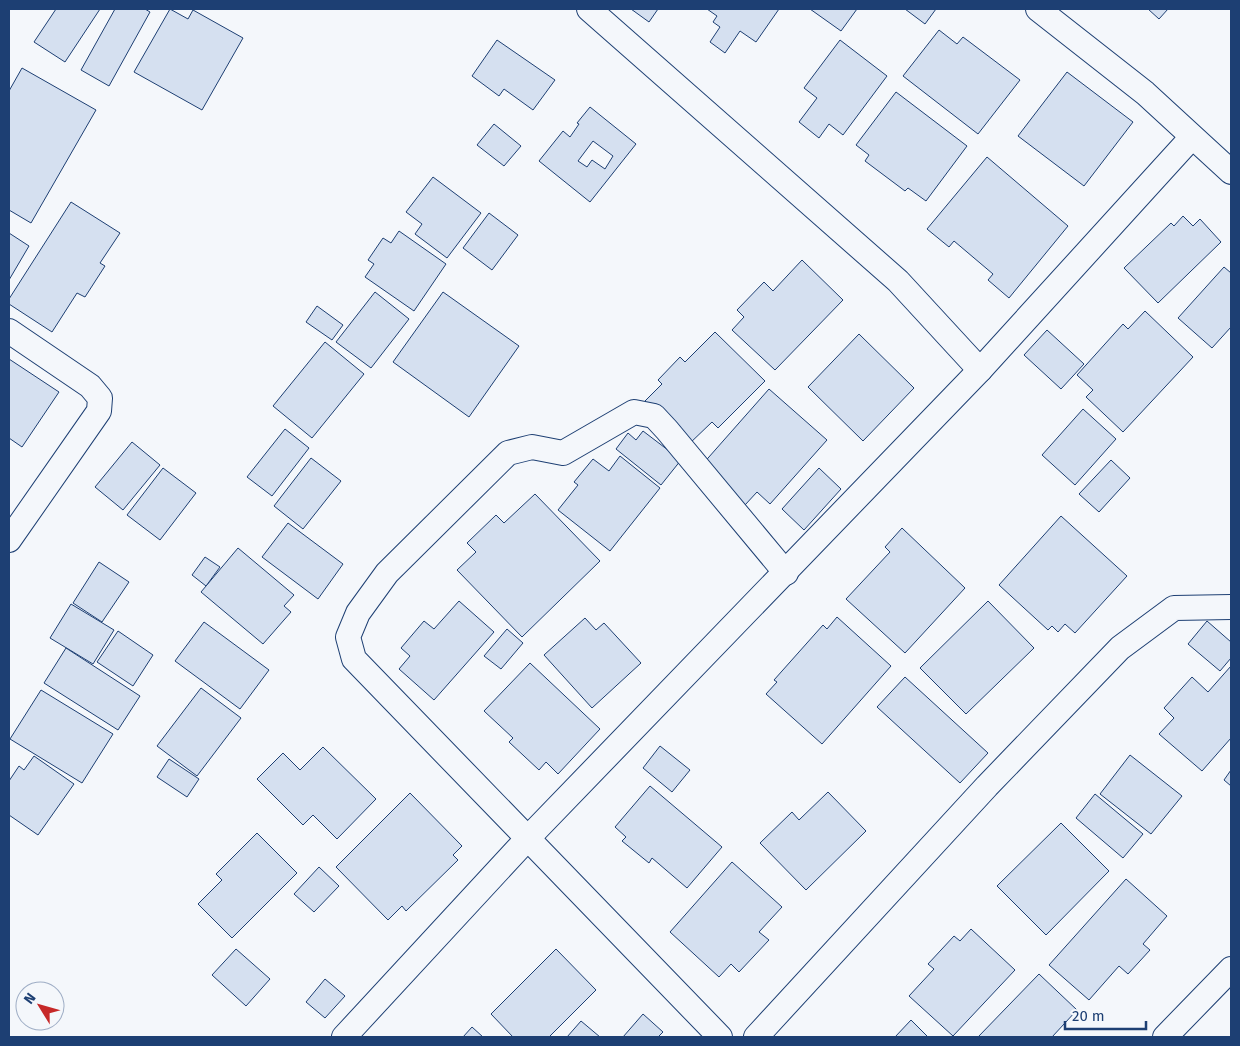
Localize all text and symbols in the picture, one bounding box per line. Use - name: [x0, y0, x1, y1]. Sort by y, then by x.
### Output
- north arrow: [15, 981, 65, 1031]
- text: N: [20, 990, 40, 1007]
- scale bar: [1065, 998, 1146, 1030]
- text: 20 m: [1072, 1007, 1105, 1025]

